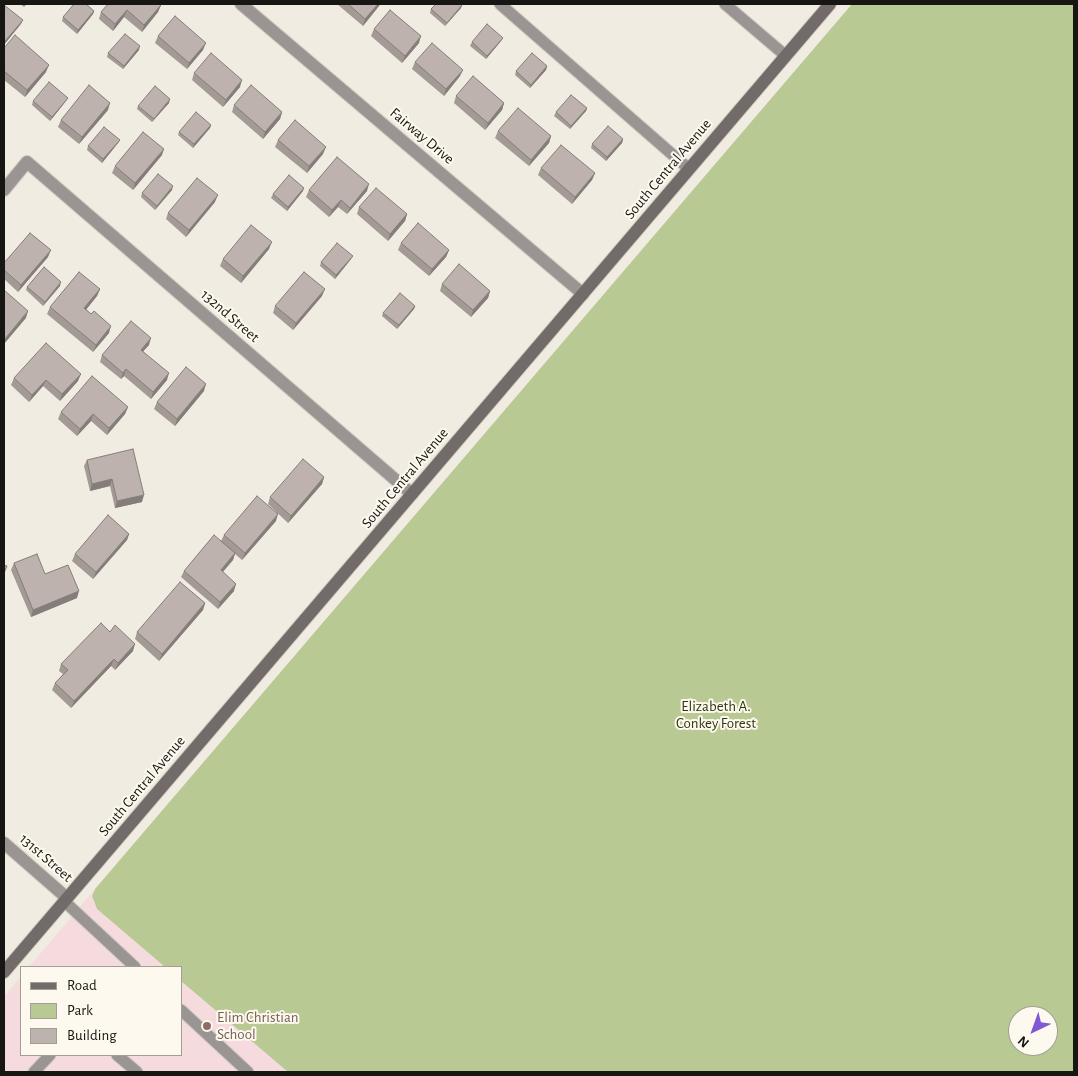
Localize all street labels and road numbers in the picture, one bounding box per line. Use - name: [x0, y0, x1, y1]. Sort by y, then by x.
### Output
- street label: Fairway Drive: [386, 104, 458, 168]
- street label: South Central Avenue: [621, 115, 715, 223]
- street label: 132nd Street: [197, 286, 263, 346]
- street label: South Central Avenue: [358, 424, 452, 532]
- street label: South Central Avenue: [95, 732, 189, 840]
- street label: 131st Street: [16, 830, 76, 886]

